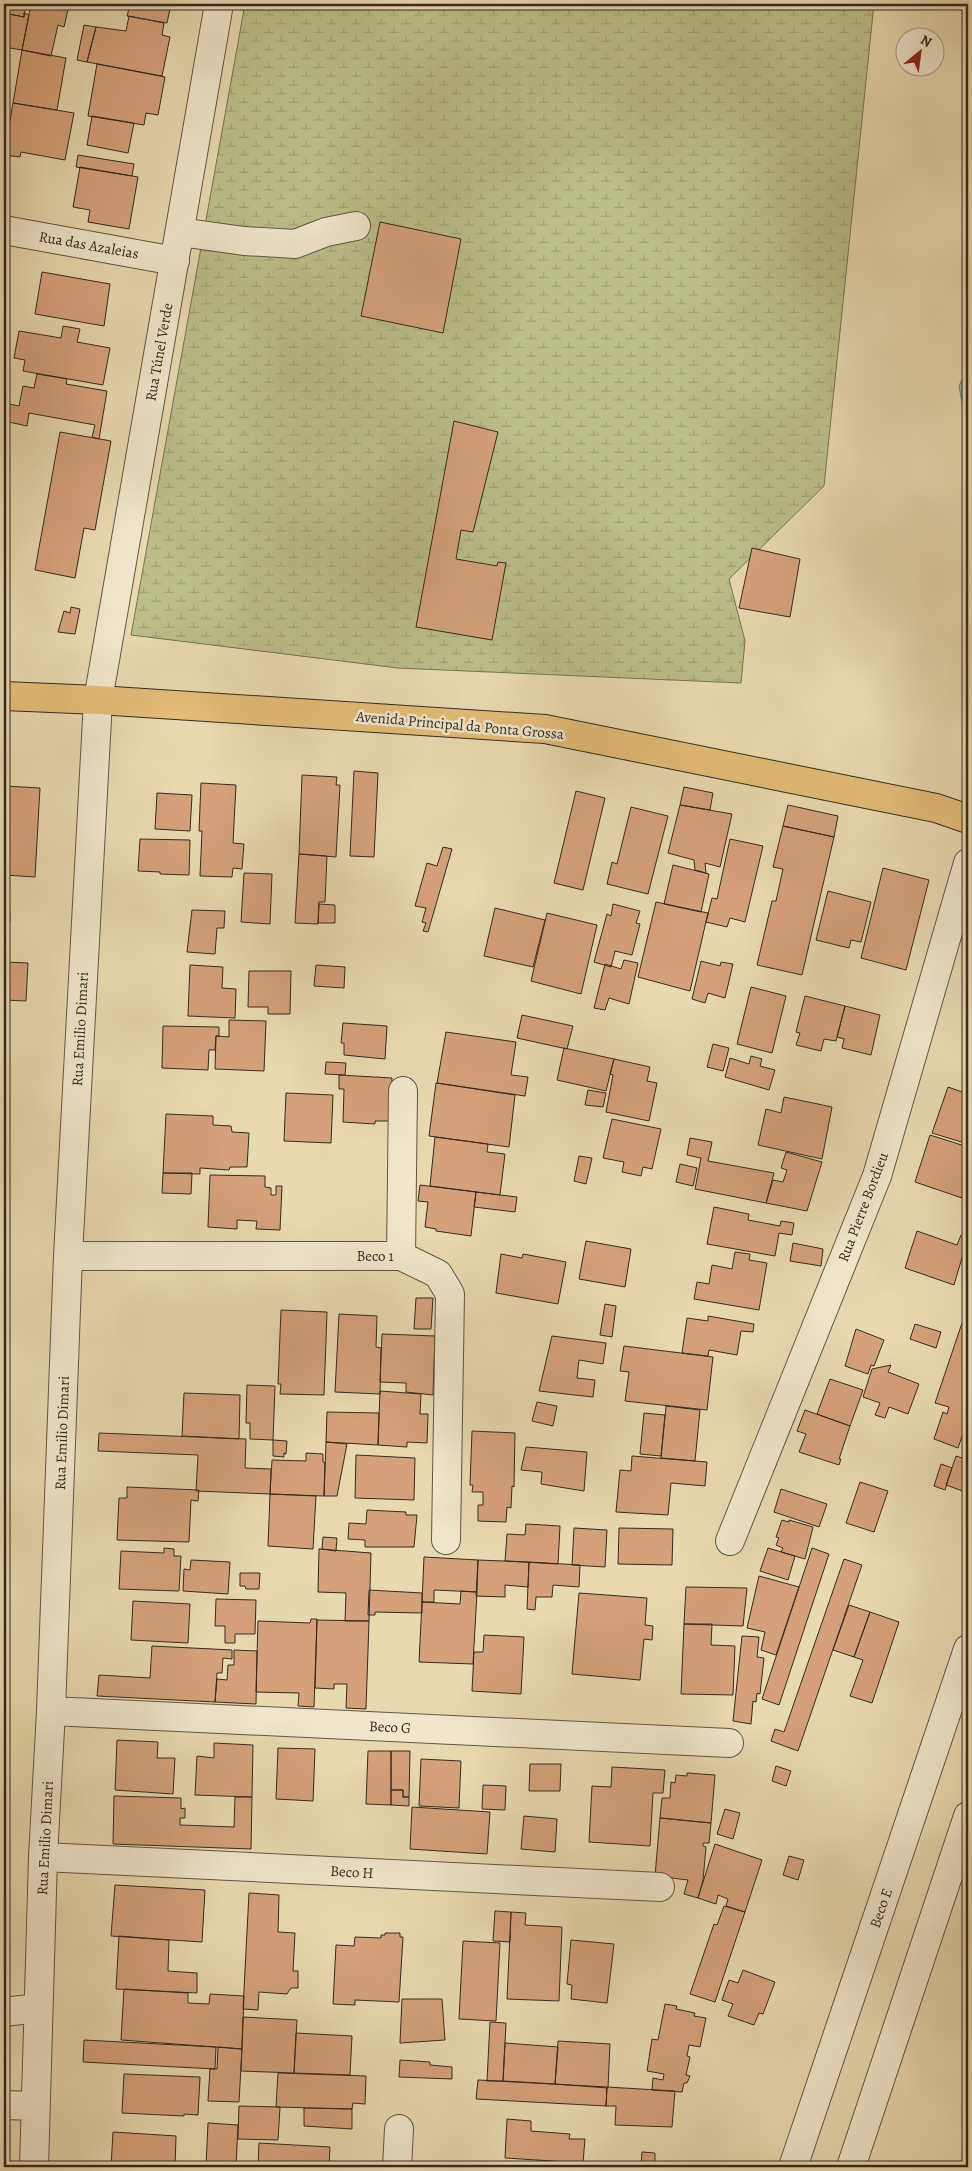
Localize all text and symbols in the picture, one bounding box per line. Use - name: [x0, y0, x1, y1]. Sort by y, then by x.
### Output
- north arrow: [894, 28, 944, 78]
- text: N: [917, 30, 935, 52]
- street label: Rua das Azaleias: [37, 226, 141, 264]
- street label: Rua Túnel Verde: [141, 301, 178, 403]
- street label: Avenida Principal da Ponta Grossa: [354, 706, 565, 744]
- street label: Rua Emilio Dimari: [67, 971, 93, 1087]
- street label: Rua Pierre Bordieu: [833, 1149, 893, 1265]
- street label: Beco 1: [356, 1246, 394, 1266]
- street label: Rua Emilio Dimari: [50, 1375, 74, 1491]
- street label: Beco G: [368, 1716, 412, 1738]
- street label: Rua Emilio Dimari: [32, 1780, 58, 1896]
- street label: Beco H: [330, 1861, 374, 1883]
- street label: Beco E: [865, 1885, 897, 1931]

